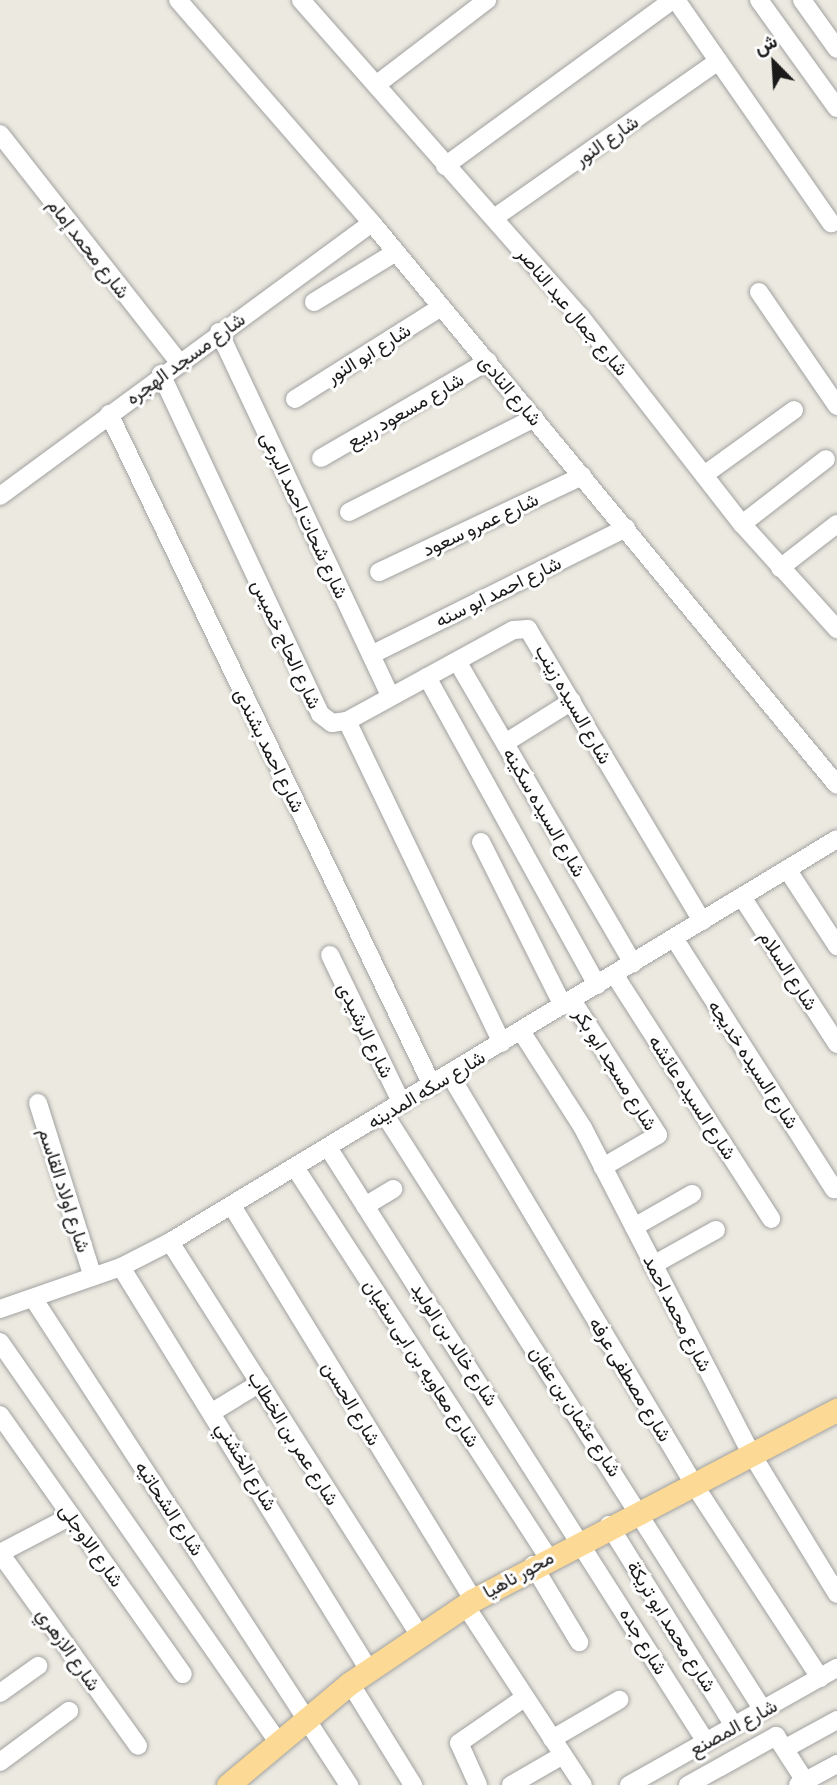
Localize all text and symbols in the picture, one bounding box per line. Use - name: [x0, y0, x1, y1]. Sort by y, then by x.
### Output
- north arrow: [739, 28, 809, 98]
- text: ش: [750, 28, 780, 59]
- street label: شارع النور: [570, 110, 642, 170]
- street label: شارع محمد إمام: [43, 194, 135, 302]
- street label: شارع جمال عبد الناصر: [513, 242, 633, 380]
- street label: شارع مسجد الهجره: [121, 307, 249, 409]
- street label: شارع ابو النور: [322, 318, 414, 388]
- street label: شارع النادى: [475, 350, 547, 430]
- street label: شارع مسعود ربيع: [343, 367, 467, 453]
- street label: شارع شحات احمد البرعى: [256, 428, 354, 602]
- street label: شارع عمرو سعود: [418, 487, 542, 561]
- street label: شارع احمد ابو سنه: [431, 551, 565, 631]
- street label: شارع الحاج خميس: [247, 576, 327, 712]
- street label: شارع السيده زينب: [531, 640, 617, 768]
- street label: شارع احمد بشندى: [230, 684, 310, 816]
- street label: شارع السيده سكينه: [499, 743, 591, 881]
- street label: شارع السلام: [755, 926, 823, 1014]
- street label: شارع الرشيدى: [333, 979, 399, 1081]
- street label: شارع السيده خديجه: [704, 995, 804, 1133]
- street label: شارع مسجد ابو بكر: [569, 1004, 663, 1134]
- street label: شارع السيده عائشه: [644, 1030, 742, 1164]
- street label: شارع سكه المدينه: [363, 1045, 489, 1133]
- street label: شارع اولاد القاسم: [34, 1125, 96, 1255]
- street label: شارع محمد احمد: [639, 1251, 717, 1375]
- street label: شارع معاويه بن ابى سفيان: [359, 1275, 485, 1451]
- street label: شارع خالد بن الوليد: [407, 1278, 503, 1410]
- street label: شارع مصطفى عرفه: [585, 1313, 677, 1445]
- street label: شارع عثمان بن عفان: [525, 1341, 627, 1481]
- street label: شارع الحسن: [318, 1357, 386, 1449]
- street label: شارع عمر بن الخطاب: [244, 1367, 344, 1509]
- street label: شارع الخشني: [212, 1418, 282, 1514]
- street label: شارع الشحاتيه: [131, 1456, 209, 1560]
- street label: شارع الاوجلى: [55, 1499, 129, 1591]
- street label: محور ناهيا: [479, 1545, 557, 1603]
- street label: شارع محمد ابو تريكة: [623, 1556, 721, 1696]
- street label: شارع الازهري: [32, 1603, 106, 1695]
- street label: شارع جده: [615, 1604, 673, 1678]
- street label: شارع المصنع: [685, 1694, 781, 1760]

